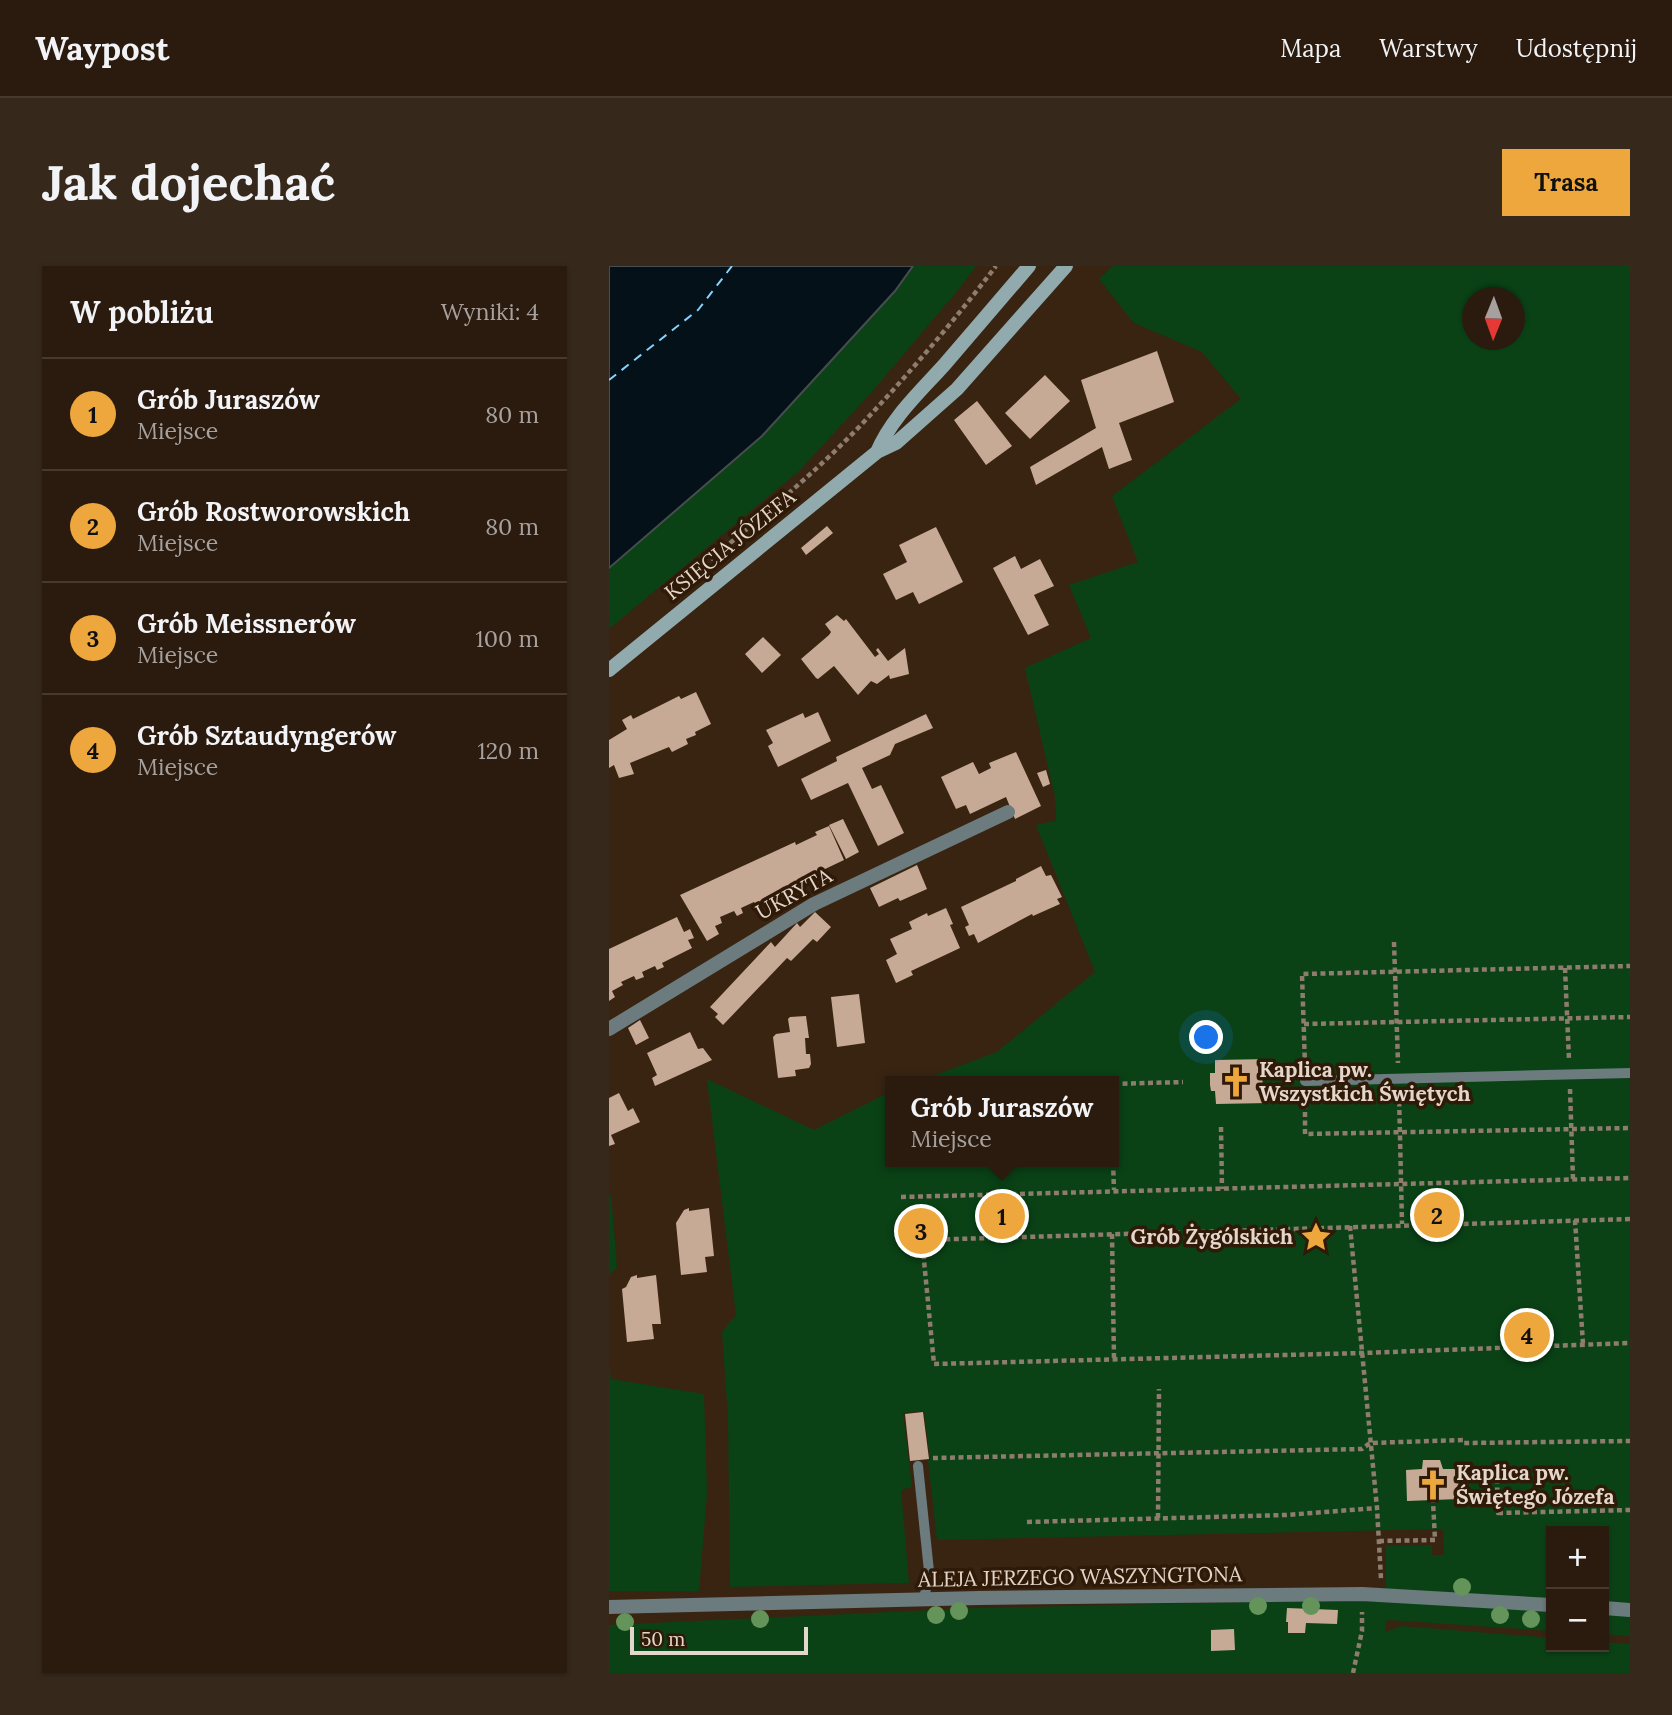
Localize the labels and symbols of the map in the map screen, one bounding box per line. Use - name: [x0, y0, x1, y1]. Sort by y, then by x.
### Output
- north arrow: [1462, 287, 1525, 350]
- street label: KSIĘCIA JÓZEFA: [659, 483, 801, 606]
- street label: UKRYTA: [751, 861, 837, 925]
- your location: [1189, 1020, 1223, 1054]
- place label: Kaplica pw. Wszystkich Świętych: [1259, 1056, 1471, 1107]
- church icon: Kaplica pw. Wszystkich Świętych: [1219, 1065, 1253, 1099]
- pin: 2: [1414, 1189, 1460, 1241]
- pin: 1: [979, 1190, 1025, 1242]
- pin: 3: [898, 1205, 944, 1257]
- place icon: Grób Żygólskich: [1299, 1220, 1333, 1254]
- place label: Grób Żygólskich: [1131, 1223, 1293, 1250]
- pin: 4: [1504, 1309, 1550, 1361]
- place label: Kaplica pw. Świętego Józefa: [1456, 1459, 1615, 1510]
- church icon: Kaplica pw. Świętego Józefa: [1416, 1468, 1450, 1502]
- street label: ALEJA JERZEGO WASZYNGTONA: [917, 1560, 1243, 1593]
- scale bar: [630, 1624, 809, 1656]

